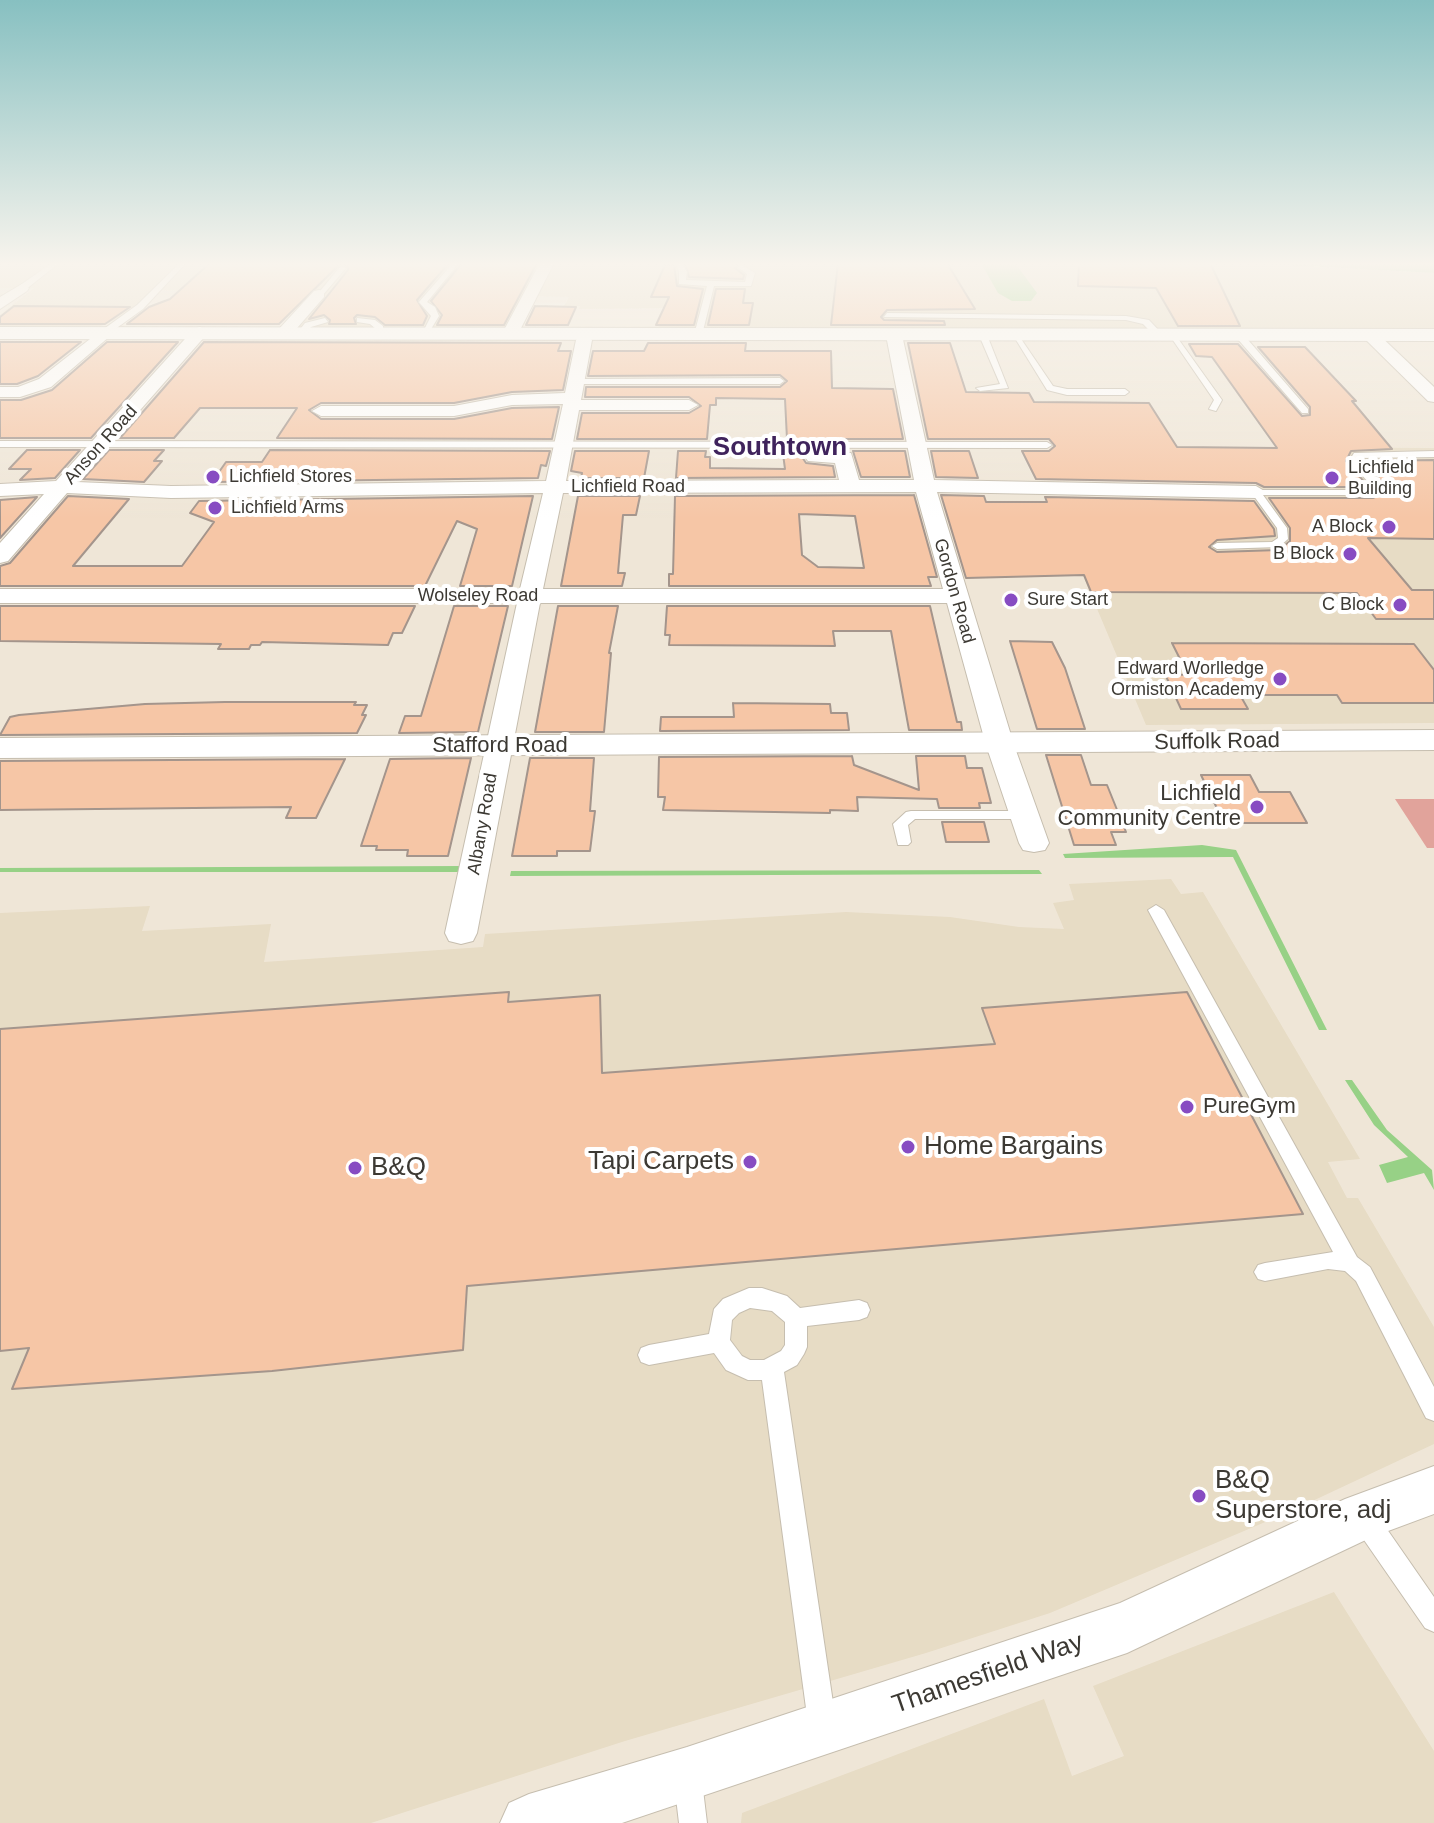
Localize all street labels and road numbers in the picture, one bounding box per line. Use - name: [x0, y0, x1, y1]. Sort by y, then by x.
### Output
- street label: Anson Road: [60, 401, 142, 489]
- street label: Lichfield Road: [571, 476, 685, 498]
- street label: Gordon Road: [929, 536, 979, 646]
- street label: Wolseley Road: [418, 585, 538, 607]
- street label: Suffolk Road: [1154, 728, 1280, 756]
- street label: Stafford Road: [432, 733, 568, 759]
- street label: Albany Road: [463, 771, 503, 877]
- street label: Thamesfield Way: [888, 1627, 1088, 1721]

